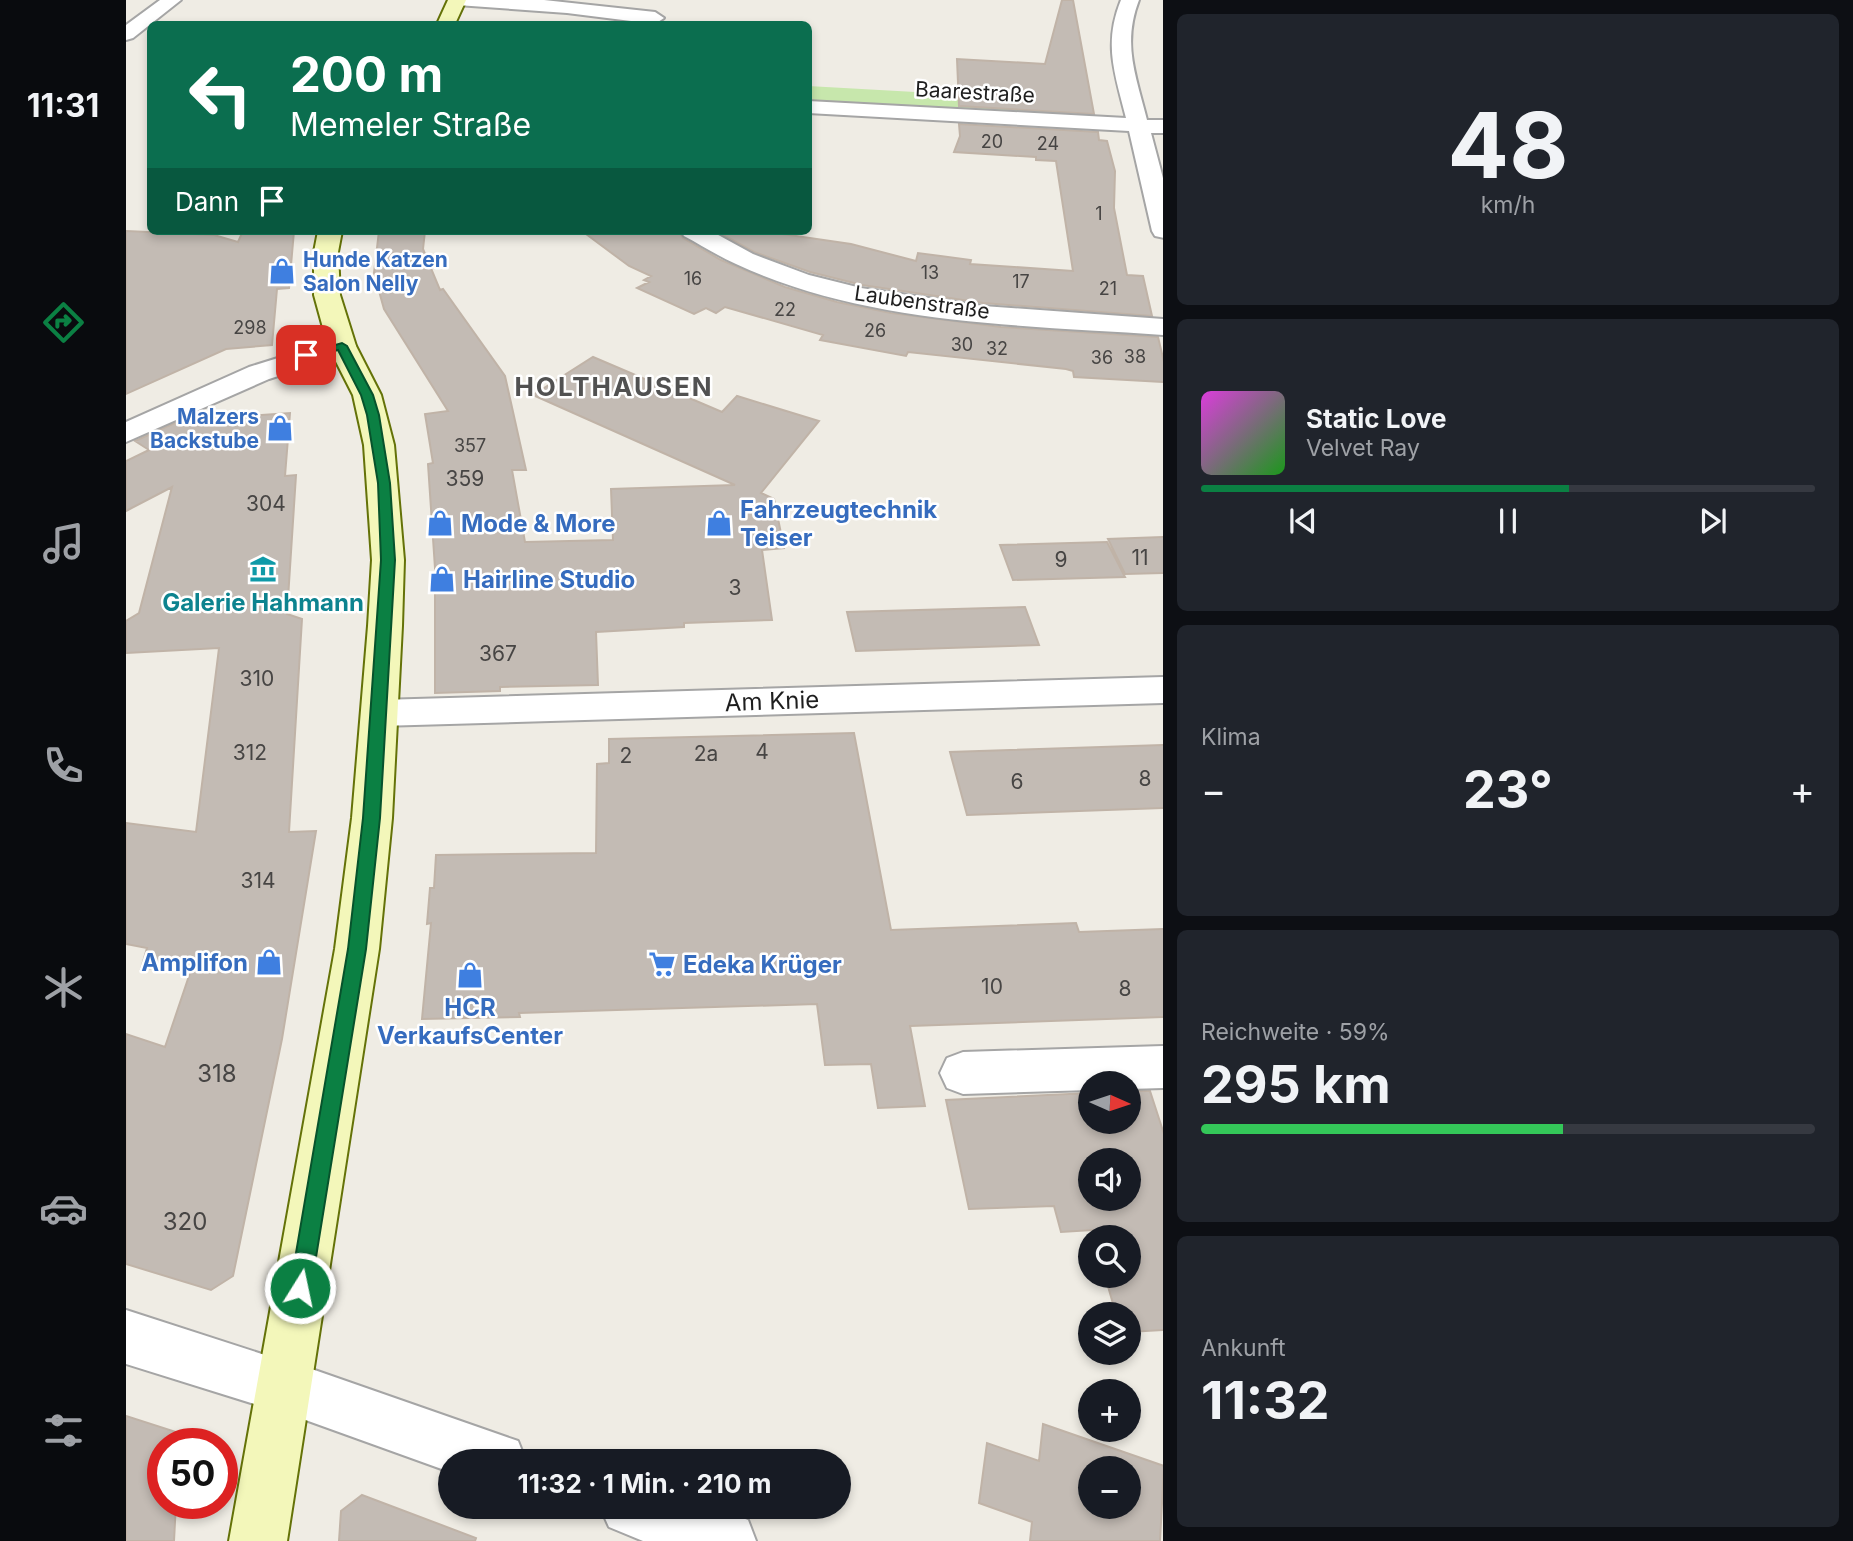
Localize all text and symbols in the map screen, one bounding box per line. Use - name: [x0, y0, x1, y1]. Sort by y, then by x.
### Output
- text: 200 m: [290, 45, 443, 104]
- icon: left: [175, 49, 266, 140]
- street label: Baarestraße: [914, 76, 1036, 108]
- text: 11:31: [27, 86, 99, 125]
- text: 48: [1448, 90, 1568, 200]
- text: Memeler Straße: [290, 105, 531, 144]
- house number: 20: [981, 131, 1003, 152]
- house number: 24: [1037, 133, 1059, 154]
- icon: arrive: [253, 182, 291, 220]
- text: Dann: [175, 186, 239, 217]
- text: km/h: [1481, 191, 1535, 219]
- house number: 1: [1095, 203, 1103, 224]
- place label: Hunde Katzen Salon Nelly: [303, 247, 448, 296]
- shop icon: Hunde Katzen Salon Nelly: [267, 256, 297, 286]
- house number: 13: [921, 262, 939, 283]
- house number: 16: [684, 268, 702, 289]
- house number: 17: [1012, 271, 1030, 292]
- house number: 21: [1099, 278, 1117, 299]
- street label: Laubenstraße: [853, 280, 991, 324]
- icon: directions: [39, 298, 88, 347]
- house number: 22: [774, 299, 796, 320]
- house number: 298: [233, 317, 267, 338]
- house number: 26: [864, 320, 886, 341]
- pin: [276, 325, 336, 385]
- house number: 30: [951, 334, 973, 355]
- icon: arrive: [287, 336, 325, 374]
- house number: 32: [986, 338, 1008, 359]
- house number: 38: [1124, 346, 1146, 367]
- house number: 36: [1091, 347, 1113, 368]
- district label: HOLTHAUSEN: [514, 371, 714, 402]
- text: Static Love: [1306, 403, 1447, 434]
- place label: Malzers Backstube: [150, 404, 259, 453]
- shop icon: Malzers Backstube: [265, 413, 295, 443]
- text: Velvet Ray: [1306, 434, 1420, 462]
- house number: 357: [454, 435, 486, 456]
- house number: 359: [446, 466, 484, 491]
- house number: 304: [246, 491, 286, 516]
- place label: Fahrzeugtechnik Teiser: [740, 495, 937, 552]
- icon: previous: [1284, 502, 1322, 540]
- icon: pause: [1489, 502, 1527, 540]
- icon: next: [1694, 502, 1732, 540]
- shop icon: Mode & More: [425, 508, 455, 538]
- shop icon: Fahrzeugtechnik Teiser: [704, 508, 734, 538]
- place label: Mode & More: [461, 509, 616, 538]
- icon: music: [39, 519, 88, 568]
- house number: 11: [1131, 545, 1149, 570]
- house number: 9: [1054, 547, 1068, 572]
- museum icon: Galerie Hahmann: [248, 554, 278, 584]
- shop icon: Hairline Studio: [427, 564, 457, 594]
- place label: Hairline Studio: [463, 565, 635, 594]
- house number: 3: [729, 575, 741, 600]
- place label: Galerie Hahmann: [162, 588, 364, 617]
- house number: 367: [479, 641, 517, 666]
- house number: 310: [240, 666, 274, 691]
- street label: Am Knie: [724, 685, 820, 717]
- text: Klima: [1201, 723, 1261, 751]
- house number: 4: [755, 739, 769, 764]
- house number: 312: [233, 740, 267, 765]
- icon: phone: [39, 741, 88, 790]
- house number: 2a: [694, 741, 718, 766]
- house number: 2: [620, 743, 632, 768]
- text: 23°: [1463, 758, 1553, 821]
- house number: 8: [1139, 766, 1152, 791]
- text: −: [1201, 767, 1226, 813]
- text: +: [1790, 767, 1815, 813]
- house number: 6: [1010, 769, 1024, 794]
- house number: 314: [240, 868, 276, 893]
- shop icon: Amplifon: [254, 947, 284, 977]
- place label: Amplifon: [141, 948, 248, 977]
- supermarket icon: Edeka Krüger: [647, 949, 677, 979]
- place label: Edeka Krüger: [683, 950, 842, 979]
- shop icon: HCR VerkaufsCenter: [455, 960, 485, 990]
- icon: climate: [39, 963, 88, 1012]
- house number: 10: [981, 974, 1003, 999]
- house number: 8: [1119, 976, 1132, 1001]
- place label: HCR VerkaufsCenter: [377, 993, 563, 1050]
- text: Reichweite · 59%: [1201, 1018, 1390, 1046]
- text: 295 km: [1201, 1053, 1391, 1116]
- house number: 318: [197, 1059, 237, 1088]
- north arrow: [1078, 1071, 1141, 1134]
- map controls: [1078, 1071, 1141, 1519]
- button: sound: [1078, 1148, 1141, 1211]
- icon: car: [39, 1184, 88, 1233]
- house number: 320: [163, 1207, 207, 1236]
- button: search: [1078, 1225, 1141, 1288]
- position arrow: [263, 1251, 337, 1325]
- button: layers: [1078, 1302, 1141, 1365]
- text: Ankunft: [1201, 1334, 1286, 1362]
- text: 11:32: [1201, 1369, 1330, 1432]
- button: +: [1078, 1379, 1141, 1442]
- icon: filters: [39, 1406, 88, 1455]
- speed limit sign: 50: [147, 1428, 238, 1519]
- button: −: [1078, 1456, 1141, 1519]
- text: 11:32 · 1 Min. · 210 m: [518, 1468, 771, 1499]

